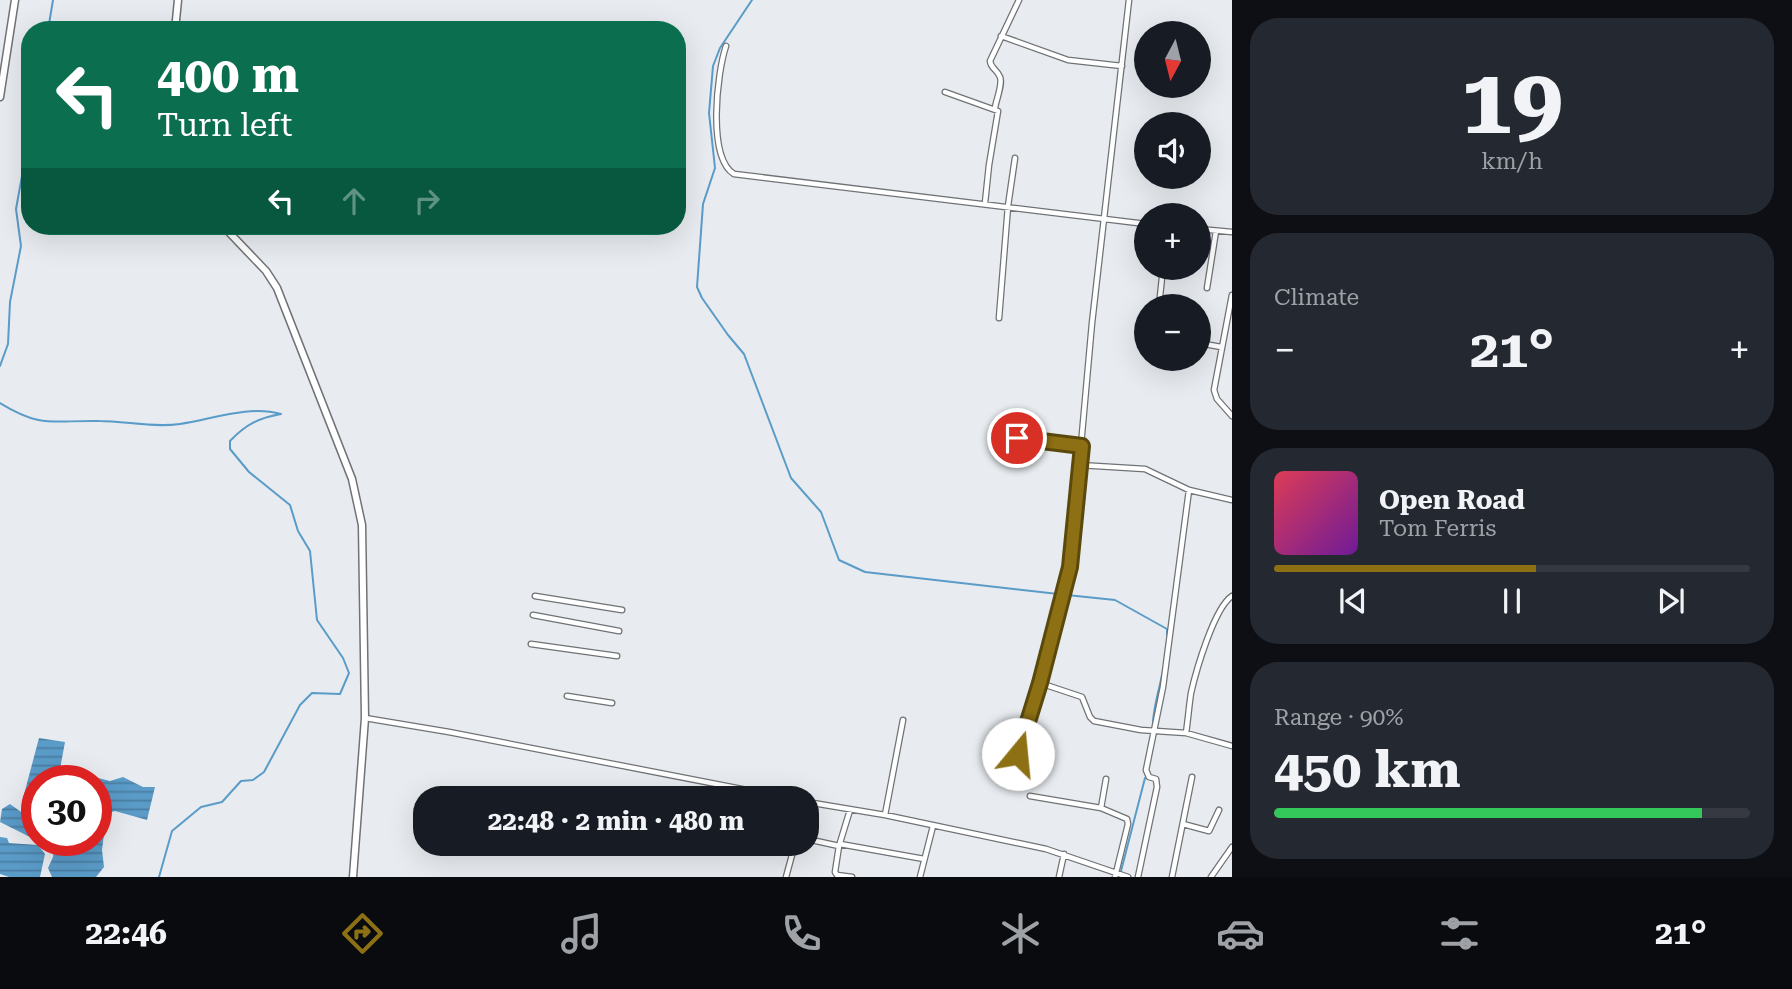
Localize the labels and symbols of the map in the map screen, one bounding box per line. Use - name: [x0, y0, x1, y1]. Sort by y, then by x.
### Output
- north arrow: [1134, 21, 1211, 98]
- pin: [987, 408, 1047, 468]
- position arrow: [981, 717, 1055, 791]
- speed limit sign: 30: [21, 765, 112, 856]

